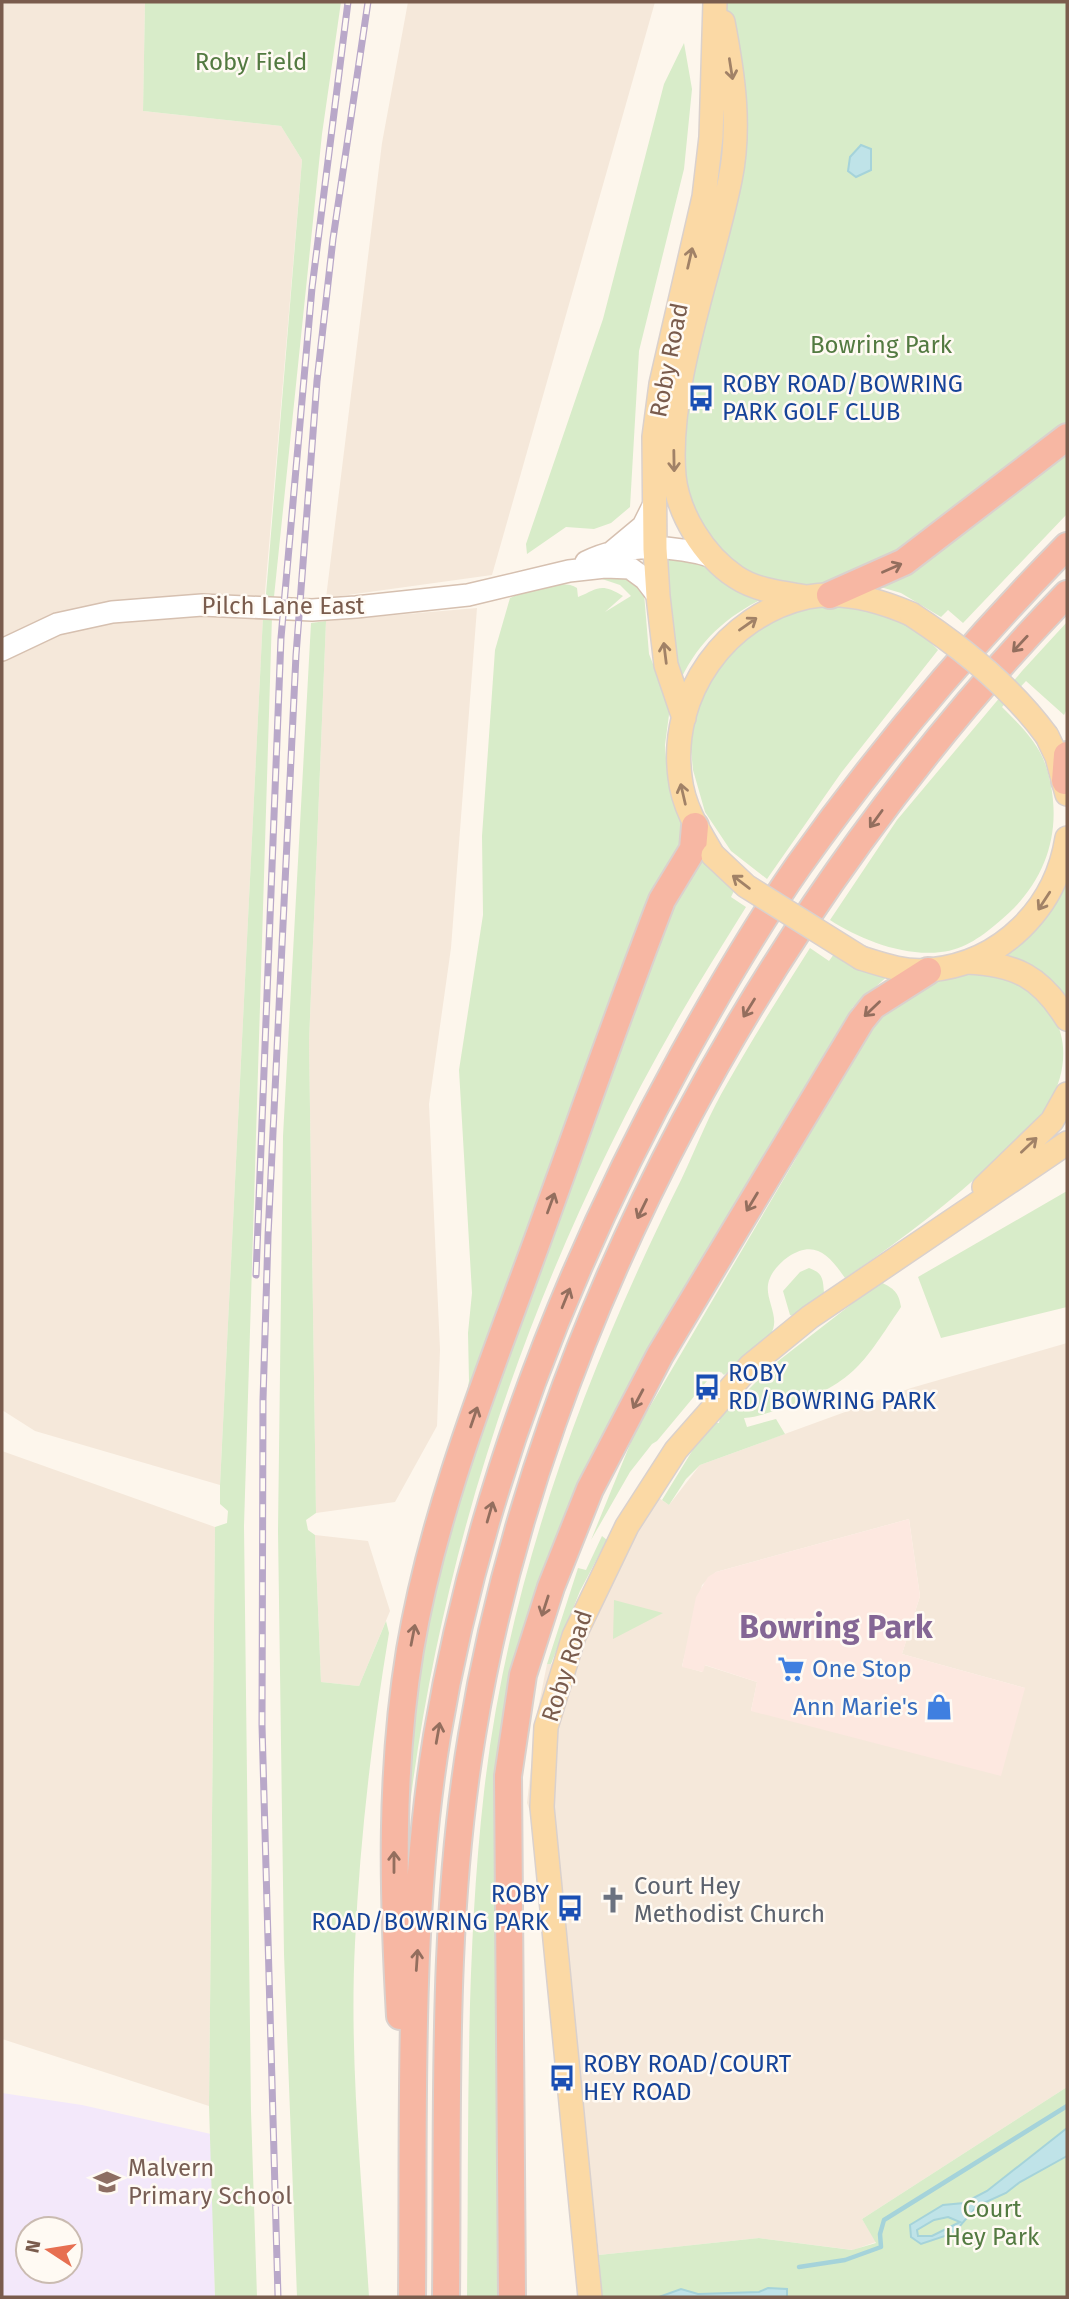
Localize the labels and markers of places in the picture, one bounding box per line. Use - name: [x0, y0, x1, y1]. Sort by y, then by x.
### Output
- place label: ROBY ROAD/BOWRING PARK GOLF CLUB: [722, 370, 963, 426]
- bus stop icon: ROBY ROAD/BOWRING PARK GOLF CLUB: [686, 383, 716, 413]
- place label: ROBY RD/BOWRING PARK: [728, 1359, 937, 1415]
- bus stop icon: ROBY RD/BOWRING PARK: [692, 1372, 722, 1402]
- supermarket icon: One Stop: [776, 1654, 806, 1684]
- place label: One Stop: [812, 1655, 912, 1683]
- shop icon: Ann Marie's: [924, 1692, 954, 1722]
- place label: Ann Marie's: [793, 1693, 918, 1721]
- place label: Court Hey Methodist Church: [634, 1872, 825, 1928]
- place label: ROBY ROAD/BOWRING PARK: [311, 1880, 550, 1936]
- church icon: Court Hey Methodist Church: [598, 1885, 628, 1915]
- bus stop icon: ROBY ROAD/BOWRING PARK: [555, 1893, 585, 1923]
- place label: ROBY ROAD/COURT HEY ROAD: [583, 2050, 792, 2106]
- bus stop icon: ROBY ROAD/COURT HEY ROAD: [547, 2063, 577, 2093]
- place label: Malvern Primary School: [128, 2154, 292, 2210]
- school or university icon: Malvern Primary School: [92, 2167, 122, 2197]

